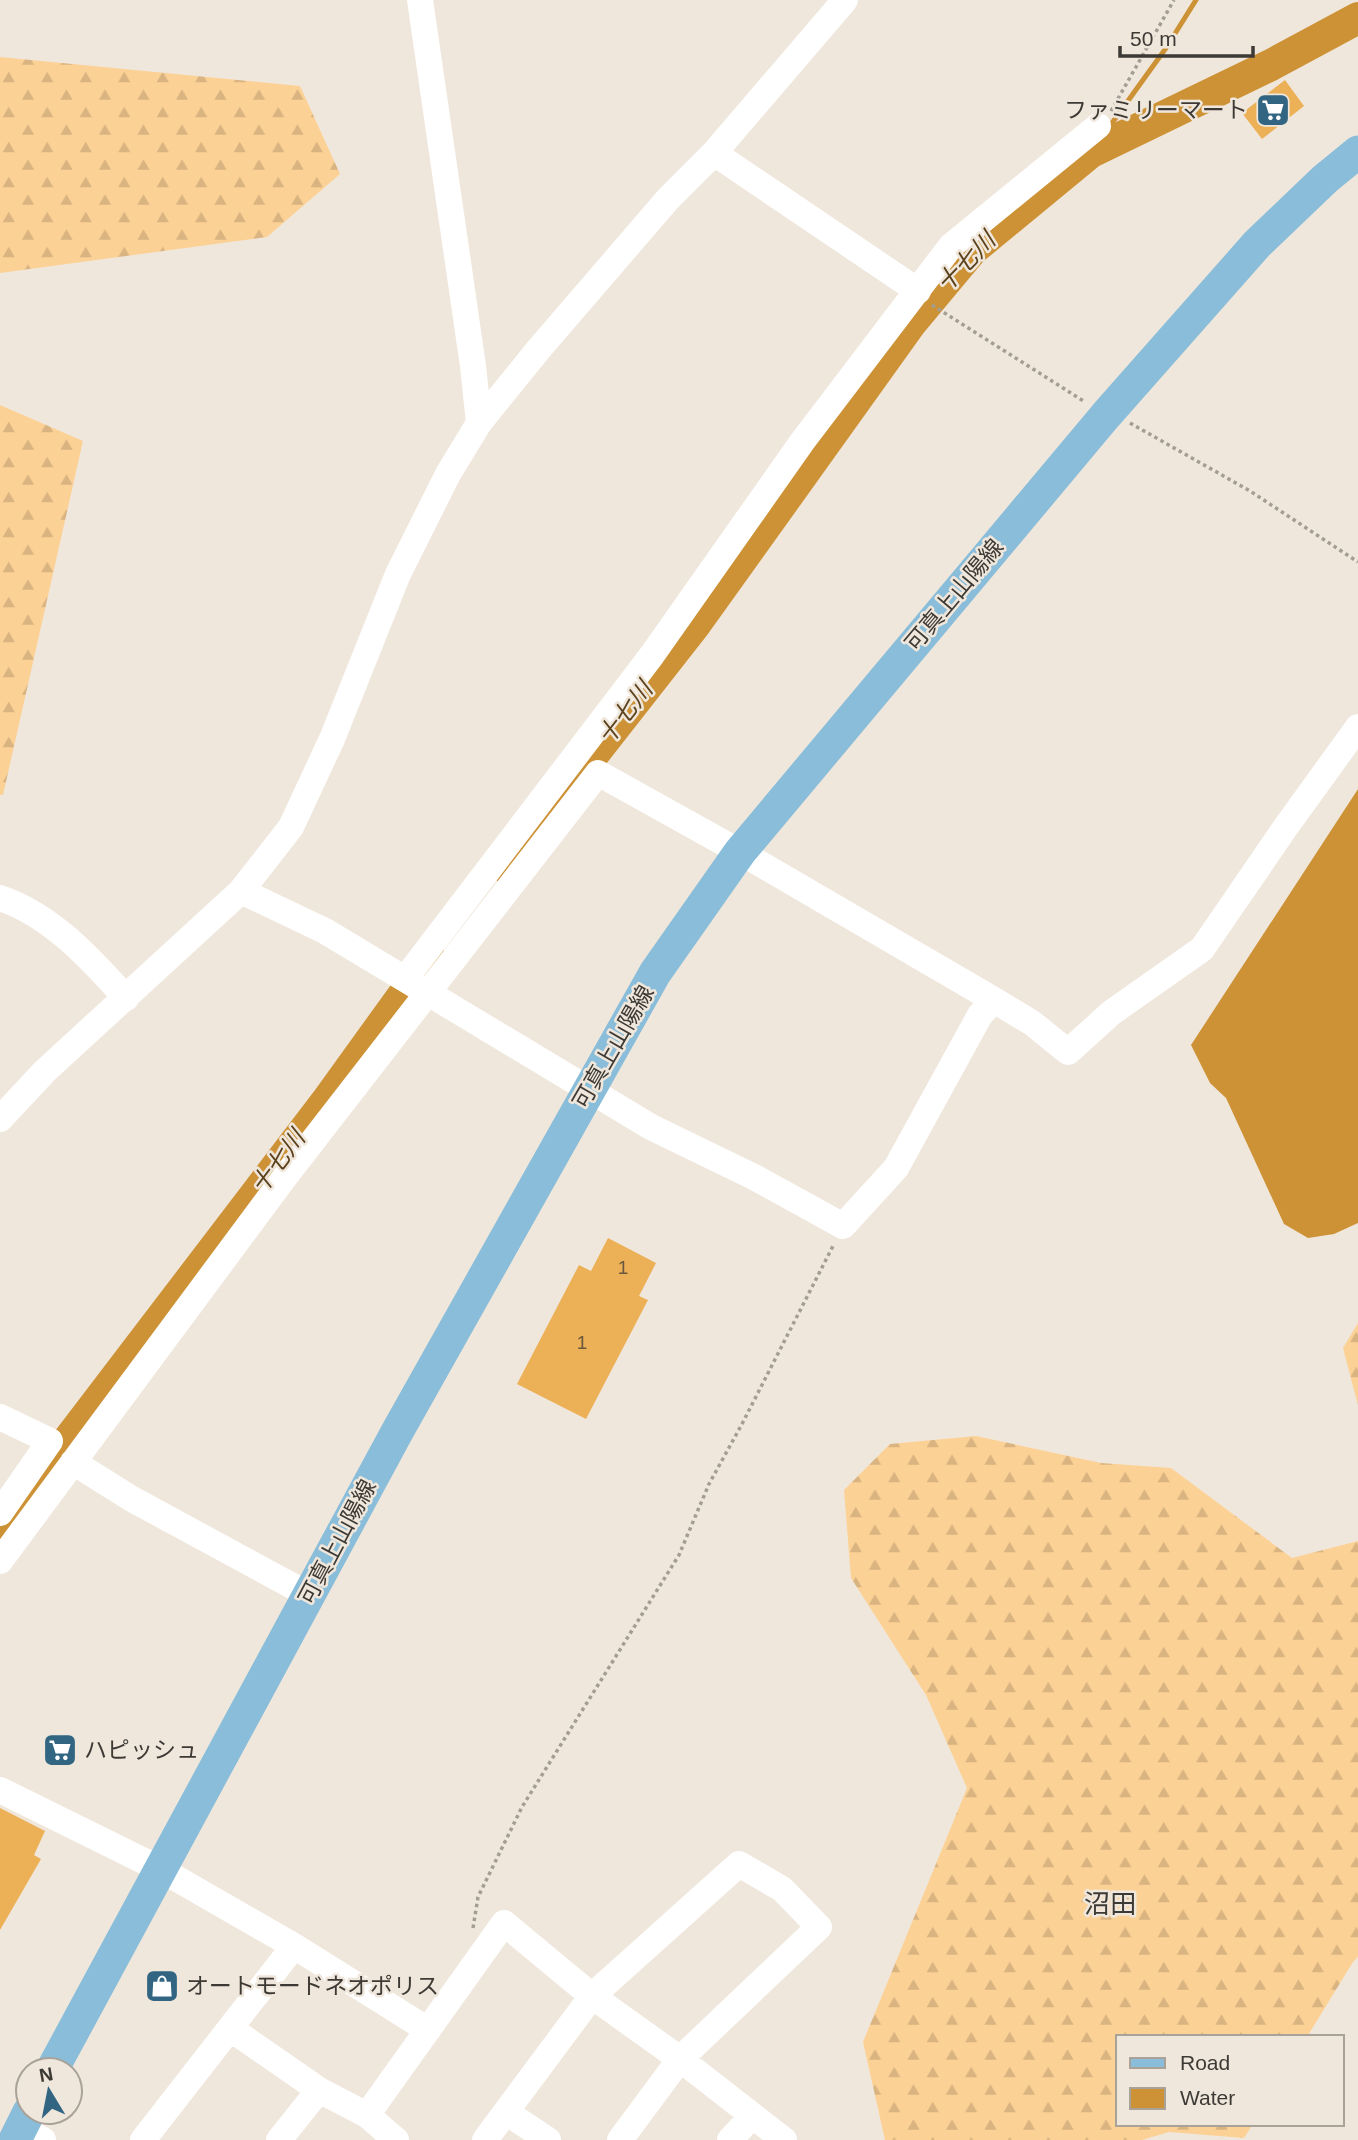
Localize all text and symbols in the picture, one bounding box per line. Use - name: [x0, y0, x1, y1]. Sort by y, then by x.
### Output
- scale bar: [1120, 14, 1253, 58]
- text: 50 m: [1130, 27, 1177, 50]
- supermarket icon: ファミリーマート: [1254, 91, 1292, 129]
- place label: ファミリーマート: [1064, 97, 1248, 123]
- water label: 十七川: [931, 224, 1002, 297]
- street label: 可真上山陽線: [900, 534, 1008, 656]
- water label: 十七川: [592, 674, 659, 749]
- street label: 可真上山陽線: [567, 981, 659, 1113]
- water label: 十七川: [245, 1122, 312, 1199]
- house number: 1: [618, 1257, 628, 1278]
- house number: 1: [577, 1332, 587, 1353]
- street label: 可真上山陽線: [293, 1475, 381, 1609]
- supermarket icon: ハピッシュ: [41, 1731, 79, 1769]
- place label: ハピッシュ: [84, 1737, 199, 1763]
- district label: 沼田: [1084, 1889, 1136, 1919]
- shop icon: オートモードネオポリス: [143, 1967, 181, 2005]
- place label: オートモードネオポリス: [186, 1973, 439, 1999]
- legend: [1116, 2035, 1344, 2126]
- text: Road: [1180, 2051, 1230, 2074]
- north arrow: [14, 2056, 84, 2126]
- text: N: [38, 2063, 55, 2086]
- text: Water: [1180, 2086, 1235, 2109]

